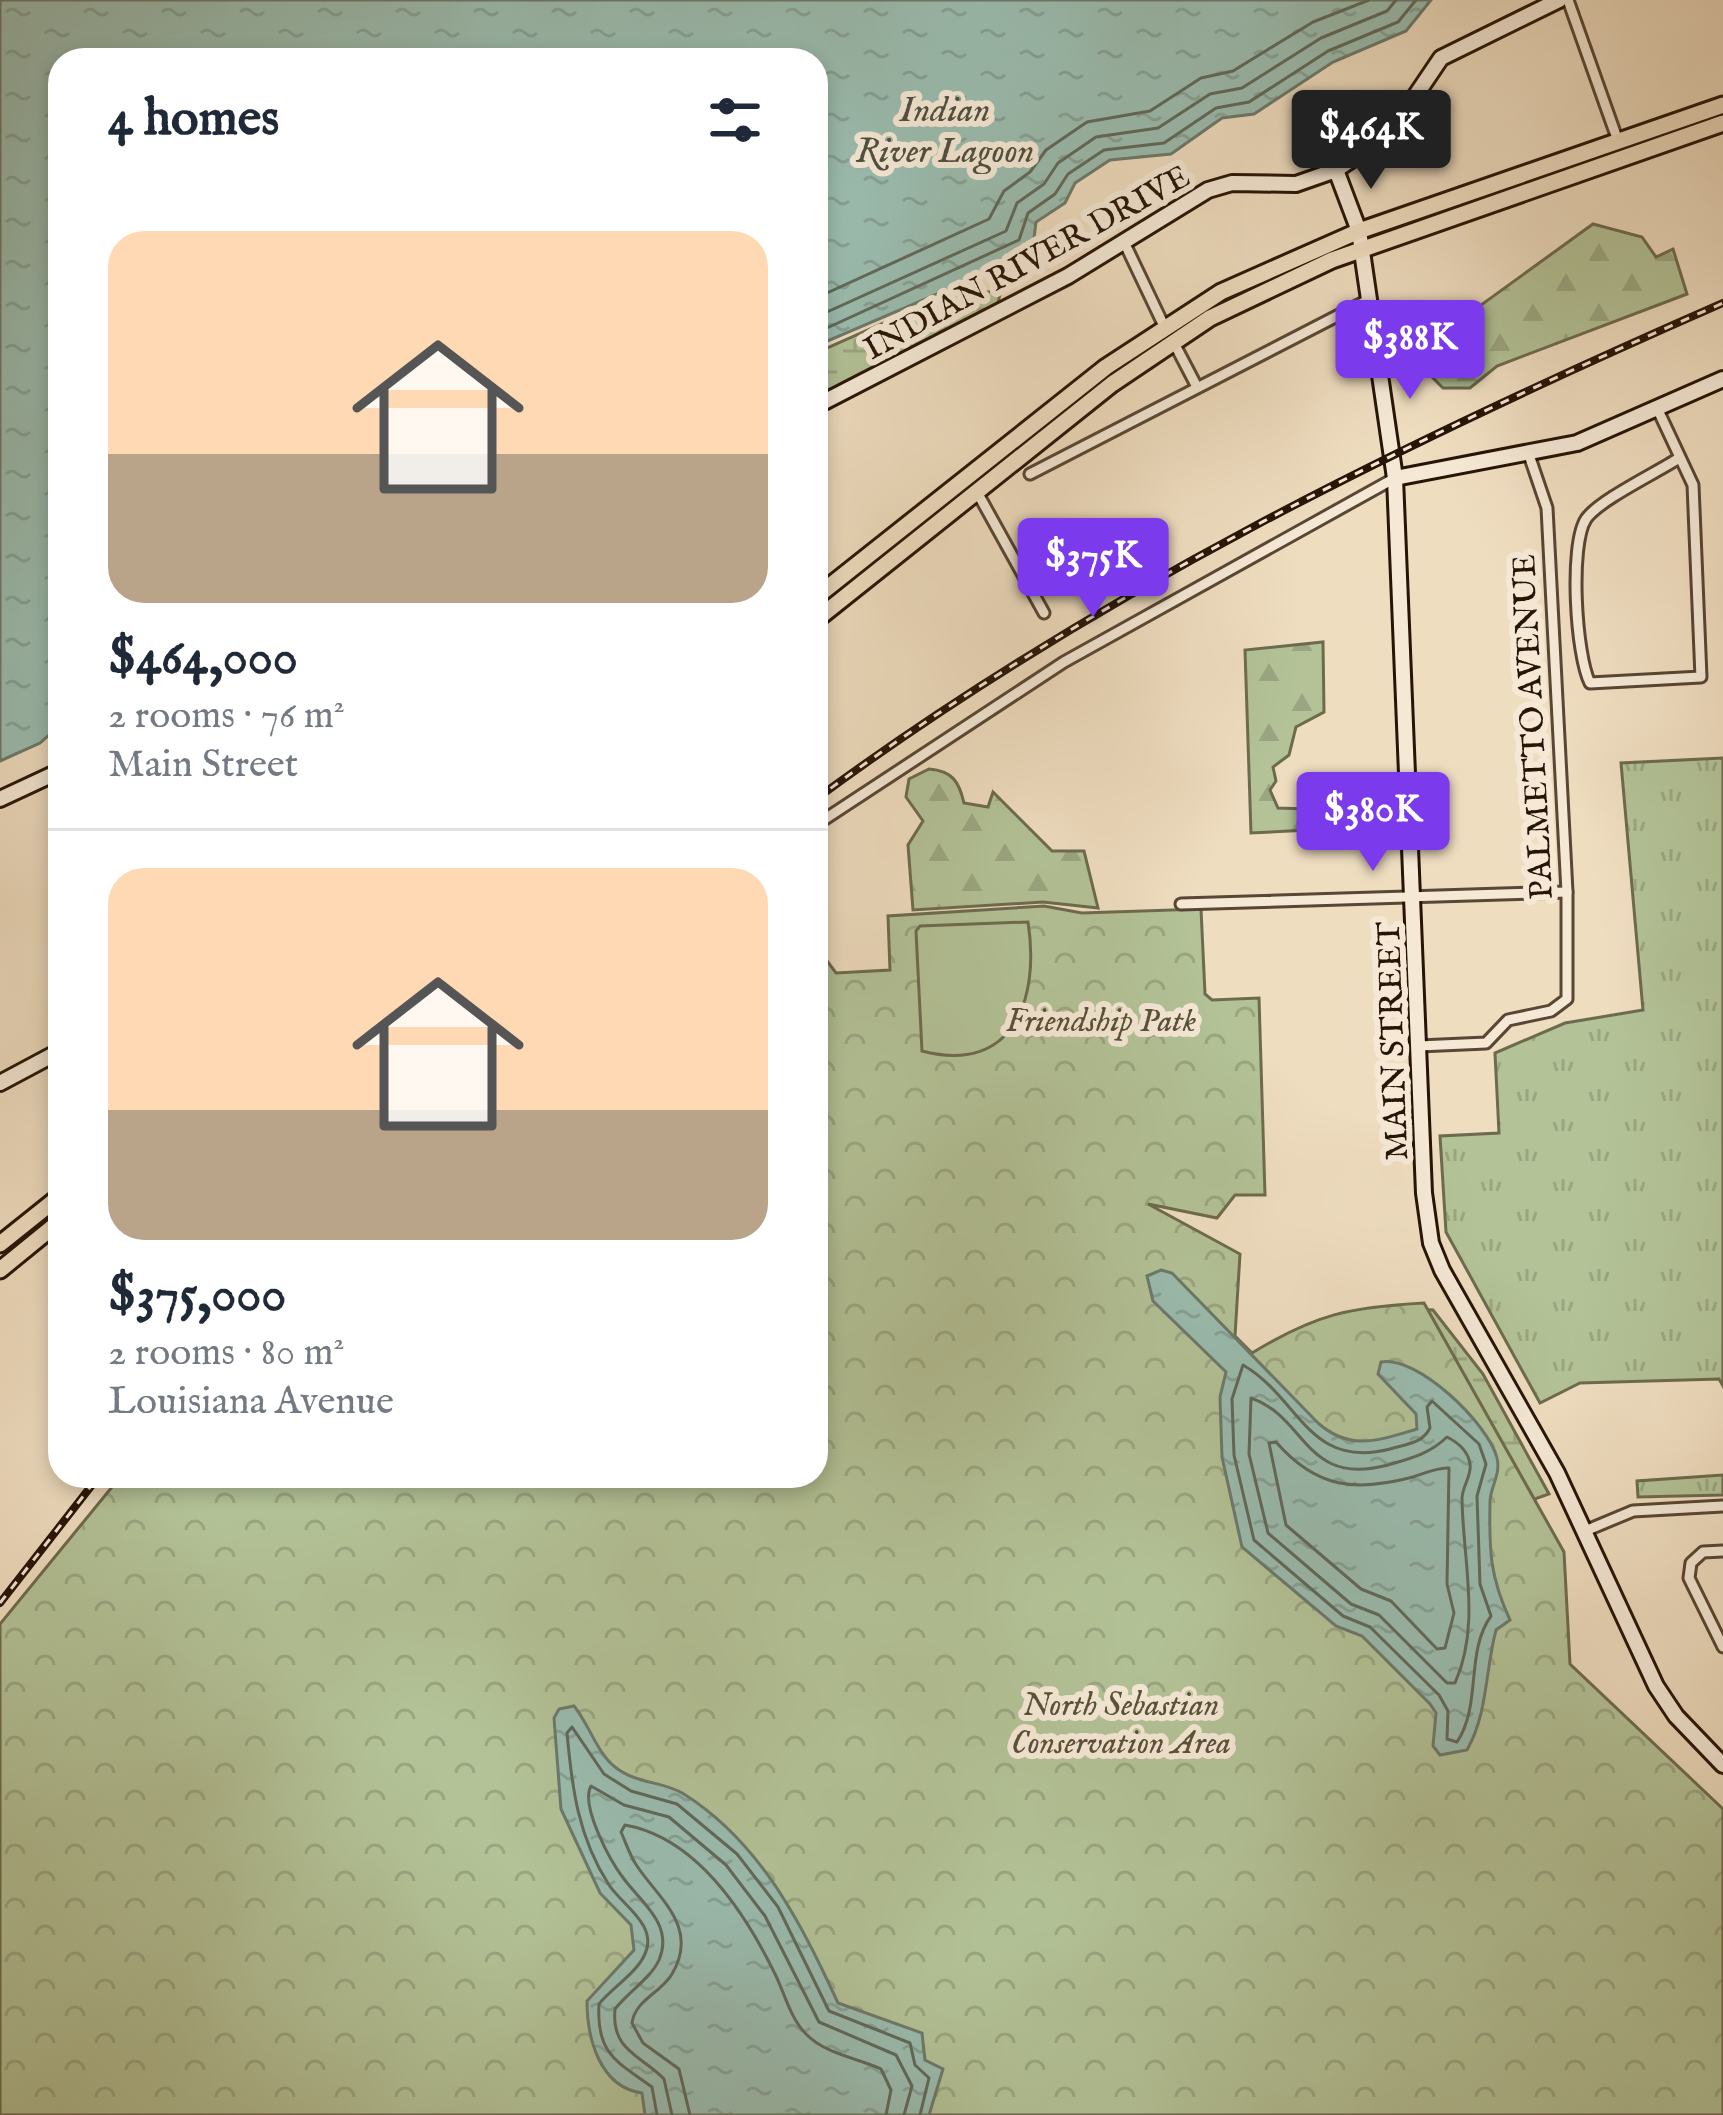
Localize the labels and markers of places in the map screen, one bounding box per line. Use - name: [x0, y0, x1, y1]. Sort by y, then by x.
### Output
- pin: $464K: [1287, 90, 1455, 192]
- pin: $388K: [1326, 300, 1494, 402]
- pin: $375K: [1009, 518, 1177, 620]
- pin: $380K: [1289, 772, 1457, 874]

